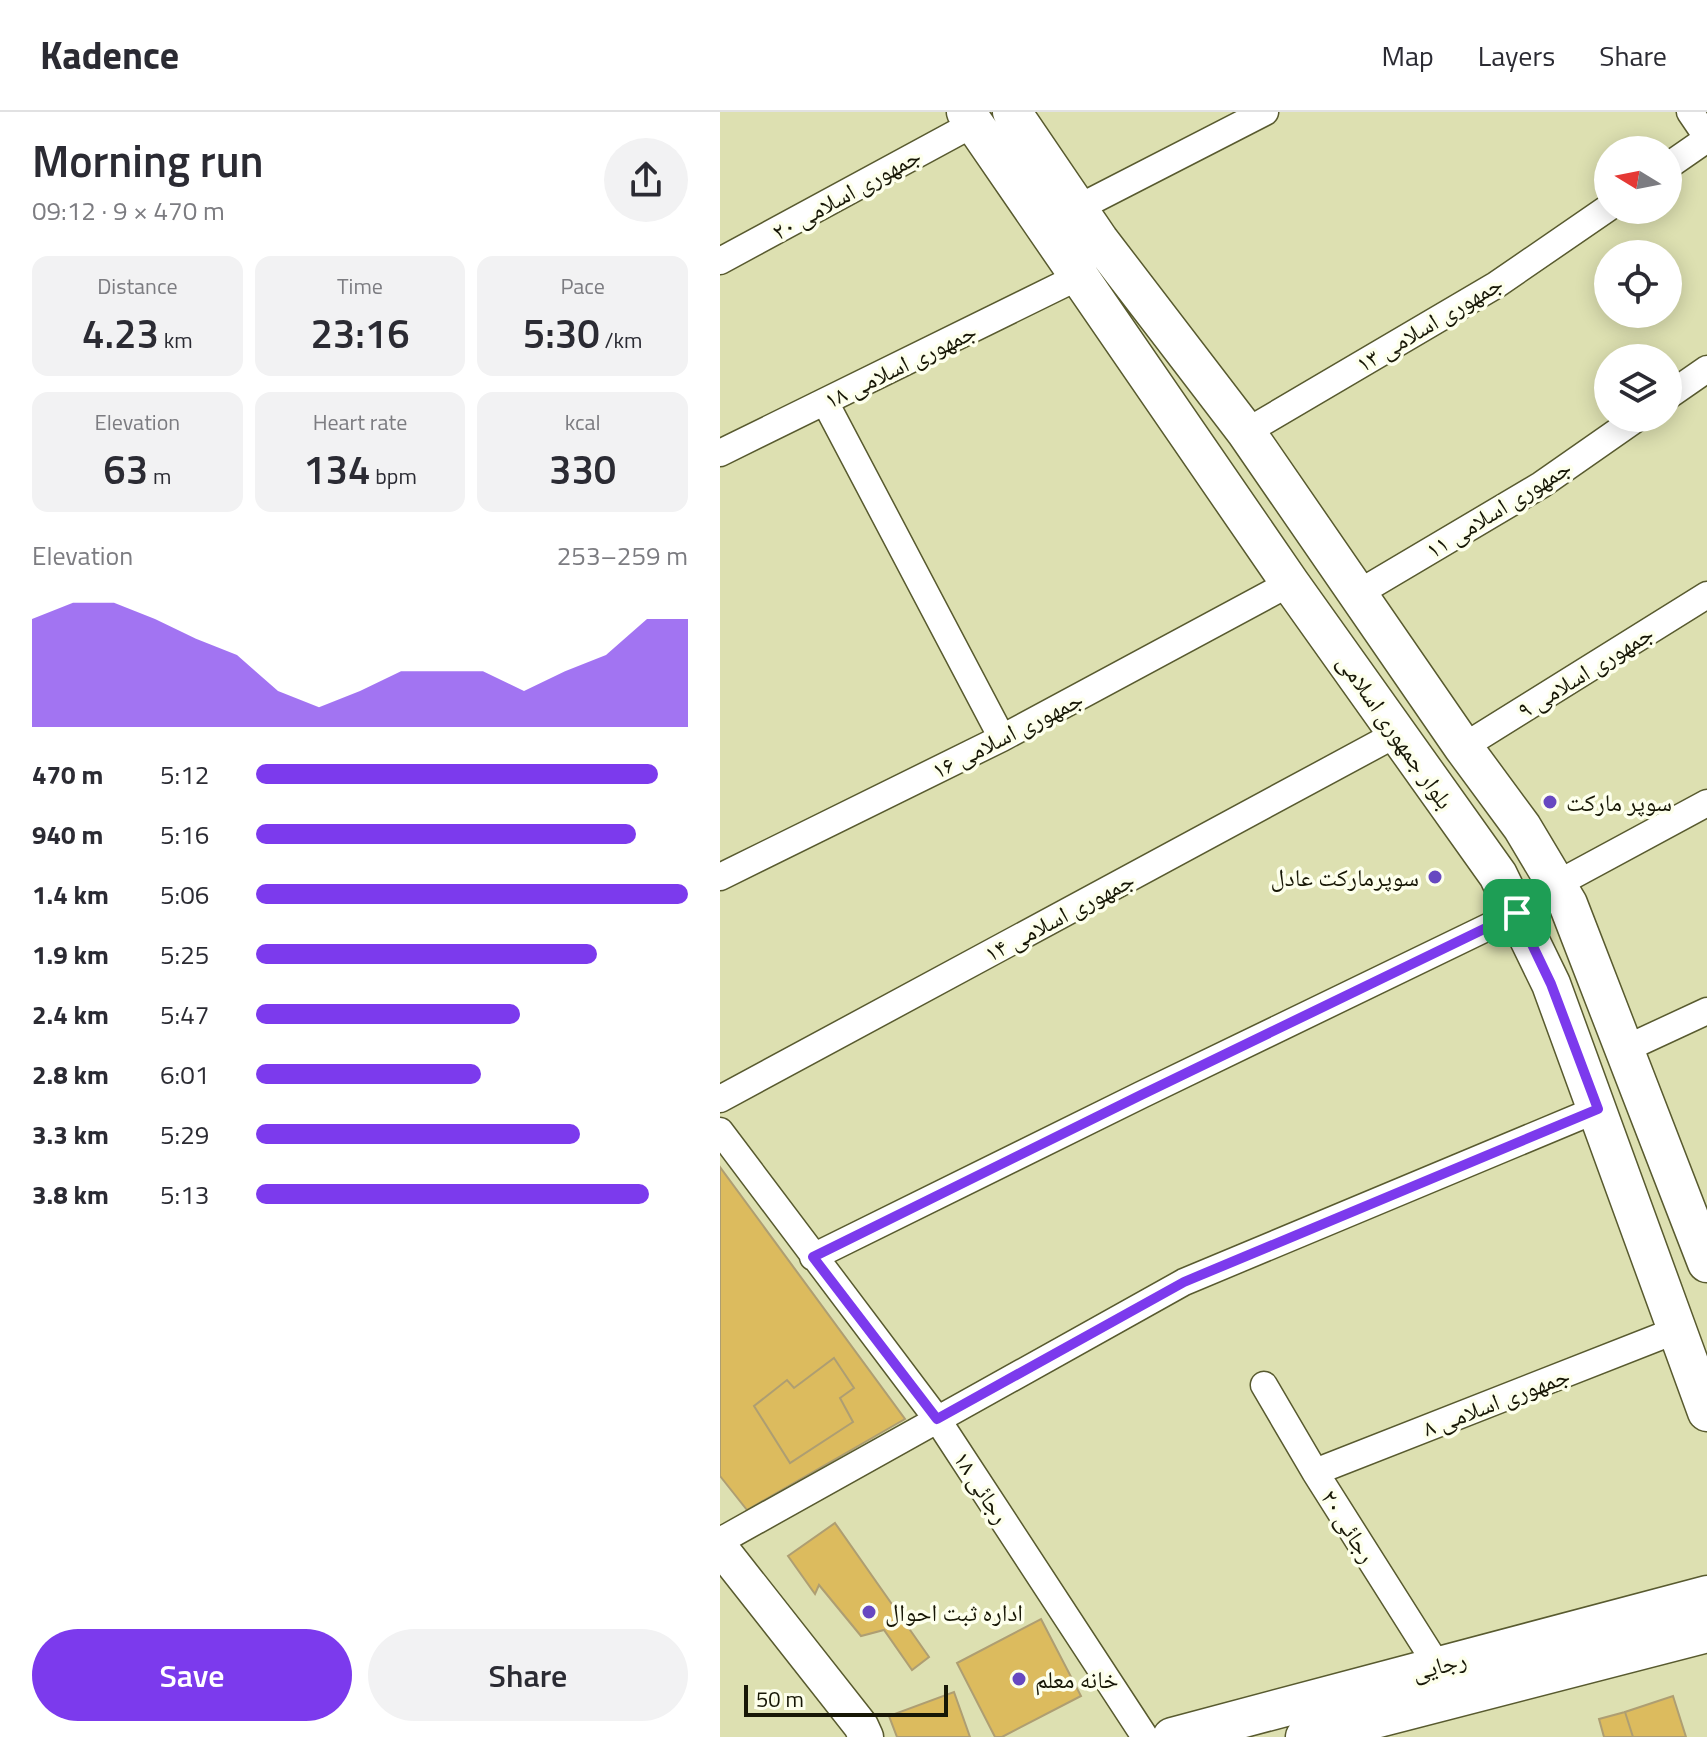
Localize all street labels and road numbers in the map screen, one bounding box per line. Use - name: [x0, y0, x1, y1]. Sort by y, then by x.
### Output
- street label: جمهوری اسلامی ۲۰: [765, 137, 927, 249]
- street label: جمهوری اسلامی ۱۳: [1349, 265, 1509, 381]
- street label: جمهوری اسلامی ۱۸: [818, 313, 982, 417]
- street label: جمهوری اسلامی ۱۱: [1418, 449, 1578, 567]
- street label: جمهوری اسلامی ۹: [1510, 615, 1660, 727]
- street label: بلوار جمهوری اسلامی: [1329, 646, 1463, 816]
- street label: جمهوری اسلامی ۱۶: [925, 680, 1089, 788]
- street label: جمهوری اسلامی ۱۴: [978, 861, 1140, 971]
- street label: جمهوری اسلامی ۸: [1417, 1356, 1575, 1446]
- street label: رجائی ۱۸: [945, 1443, 1019, 1531]
- street label: رجائی ۲۰: [1312, 1482, 1386, 1570]
- street label: رجایی: [1408, 1640, 1470, 1690]

